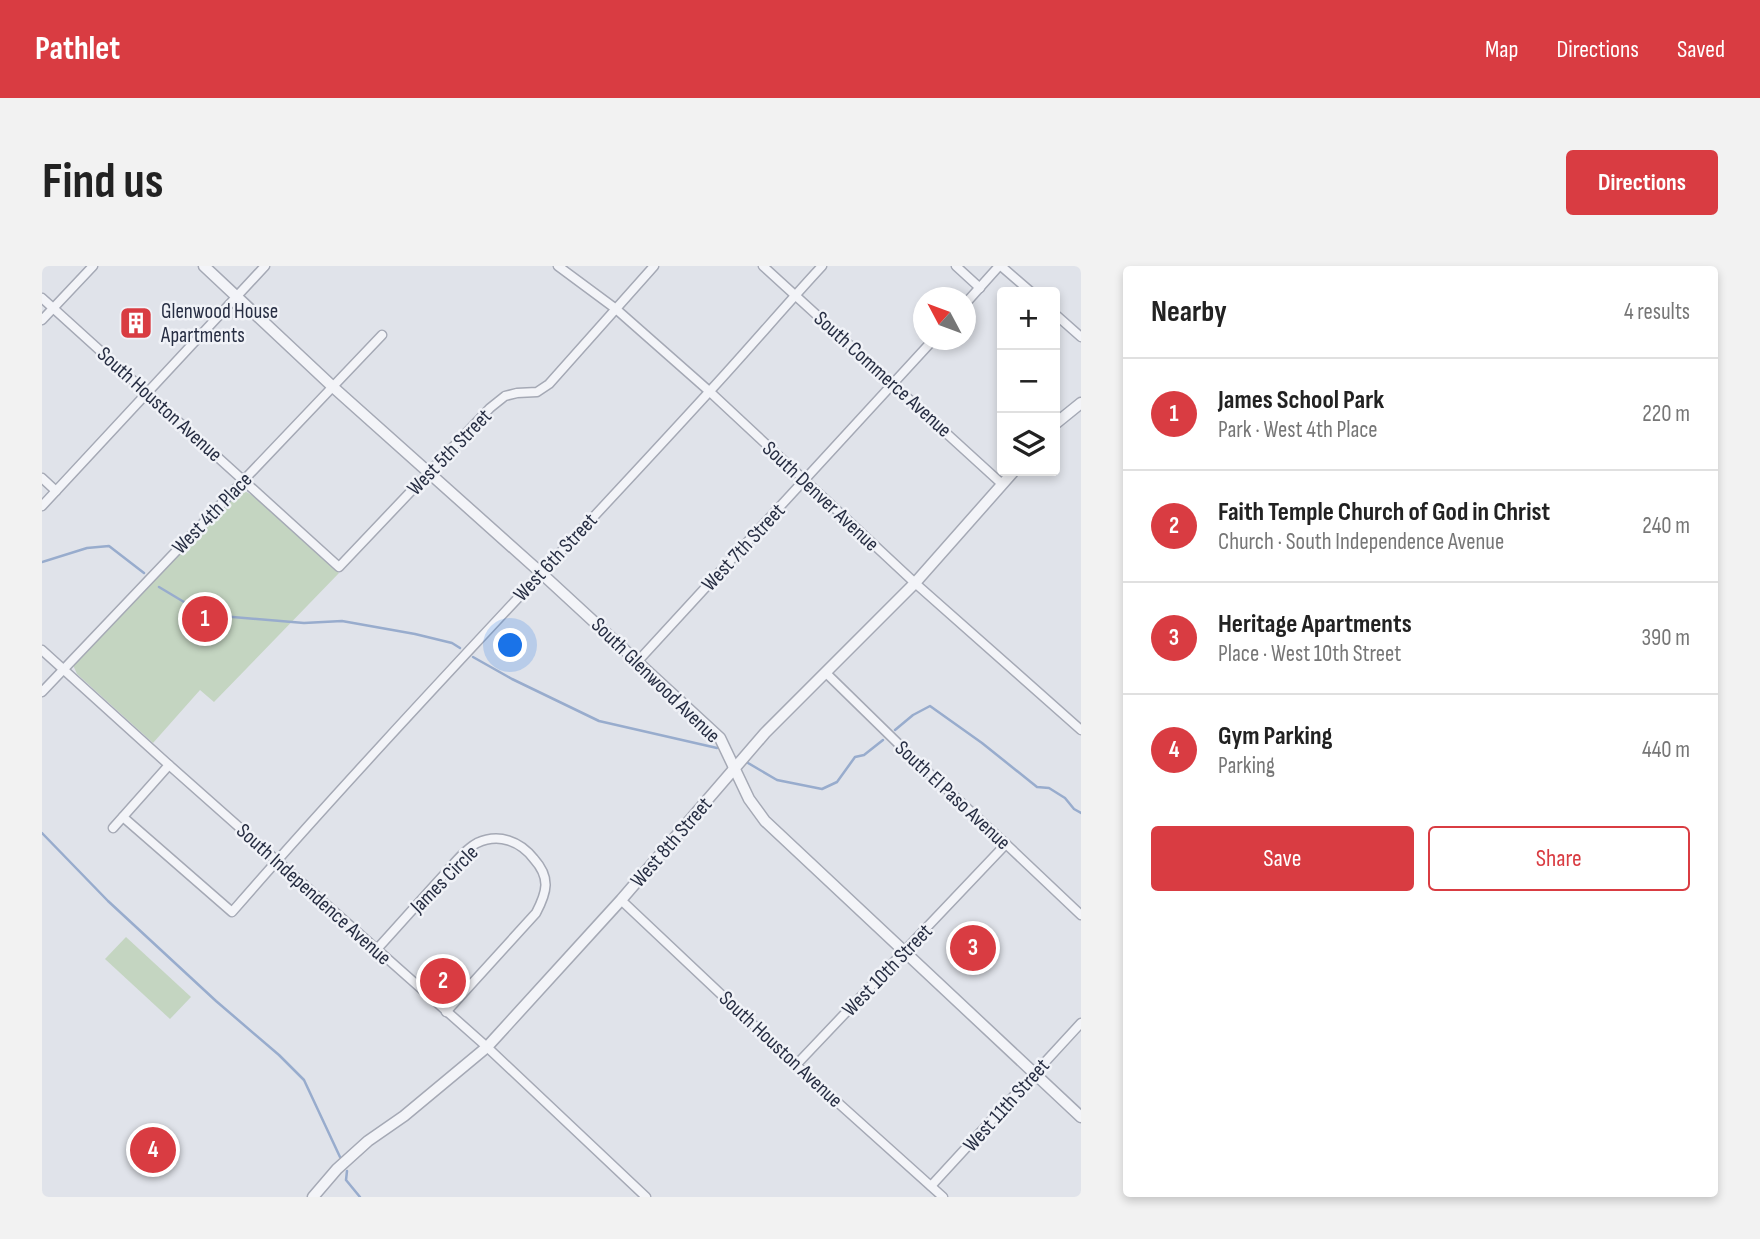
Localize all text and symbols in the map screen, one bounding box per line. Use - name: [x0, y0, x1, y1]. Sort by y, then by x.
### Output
- text: Pathlet: [35, 29, 120, 69]
- text: Map: [1485, 35, 1518, 64]
- text: Directions: [1556, 35, 1639, 64]
- text: Saved: [1677, 35, 1725, 64]
- button: Directions: [1566, 150, 1718, 215]
- text: Find us: [42, 153, 164, 212]
- north arrow: [913, 287, 976, 350]
- map controls: [997, 287, 1060, 476]
- button: +: [997, 287, 1060, 350]
- text: Nearby: [1151, 294, 1227, 330]
- text: 4 results: [1624, 298, 1690, 326]
- place label: Glenwood House Apartments: [160, 299, 278, 348]
- building icon: Glenwood House Apartments: [117, 304, 155, 342]
- street label: South Commerce Avenue: [809, 306, 957, 443]
- street label: South Houston Avenue: [92, 342, 227, 467]
- button: −: [997, 350, 1060, 413]
- text: James School Park: [1218, 385, 1384, 416]
- text: 1: [1169, 400, 1179, 428]
- text: 220 m: [1642, 400, 1690, 428]
- street label: West 5th Street: [402, 404, 497, 501]
- button: layers: [997, 413, 1060, 476]
- text: Park · West 4th Place: [1218, 416, 1378, 444]
- street label: South Denver Avenue: [757, 436, 884, 557]
- street label: West 4th Place: [167, 467, 258, 559]
- text: Faith Temple Church of God in Christ: [1218, 497, 1550, 528]
- street label: West 7th Street: [696, 498, 790, 596]
- street label: West 6th Street: [508, 508, 602, 607]
- text: 2: [1169, 512, 1179, 540]
- text: 240 m: [1642, 512, 1690, 540]
- text: Church · South Independence Avenue: [1218, 528, 1504, 556]
- pin: 1: [182, 593, 228, 645]
- text: Heritage Apartments: [1218, 609, 1412, 640]
- street label: South Glenwood Avenue: [586, 612, 725, 748]
- text: 3: [1169, 624, 1179, 652]
- text: 390 m: [1641, 624, 1690, 652]
- your location: [493, 628, 527, 662]
- text: Place · West 10th Street: [1218, 640, 1401, 668]
- text: Gym Parking: [1218, 721, 1332, 752]
- street label: South El Paso Avenue: [890, 736, 1016, 855]
- text: 4: [1169, 736, 1179, 764]
- text: 440 m: [1642, 736, 1690, 764]
- text: Parking: [1218, 752, 1275, 780]
- street label: West 8th Street: [625, 792, 717, 893]
- street label: South Independence Avenue: [231, 818, 396, 970]
- button: Save: [1151, 826, 1414, 891]
- button: Share: [1428, 826, 1690, 891]
- street label: James Circle: [404, 840, 484, 919]
- street label: West 10th Street: [837, 919, 938, 1022]
- pin: 3: [950, 922, 996, 974]
- pin: 2: [420, 955, 466, 1007]
- street label: South Houston Avenue: [714, 986, 848, 1113]
- street label: West 11th Street: [958, 1054, 1055, 1157]
- pin: 4: [130, 1124, 176, 1176]

